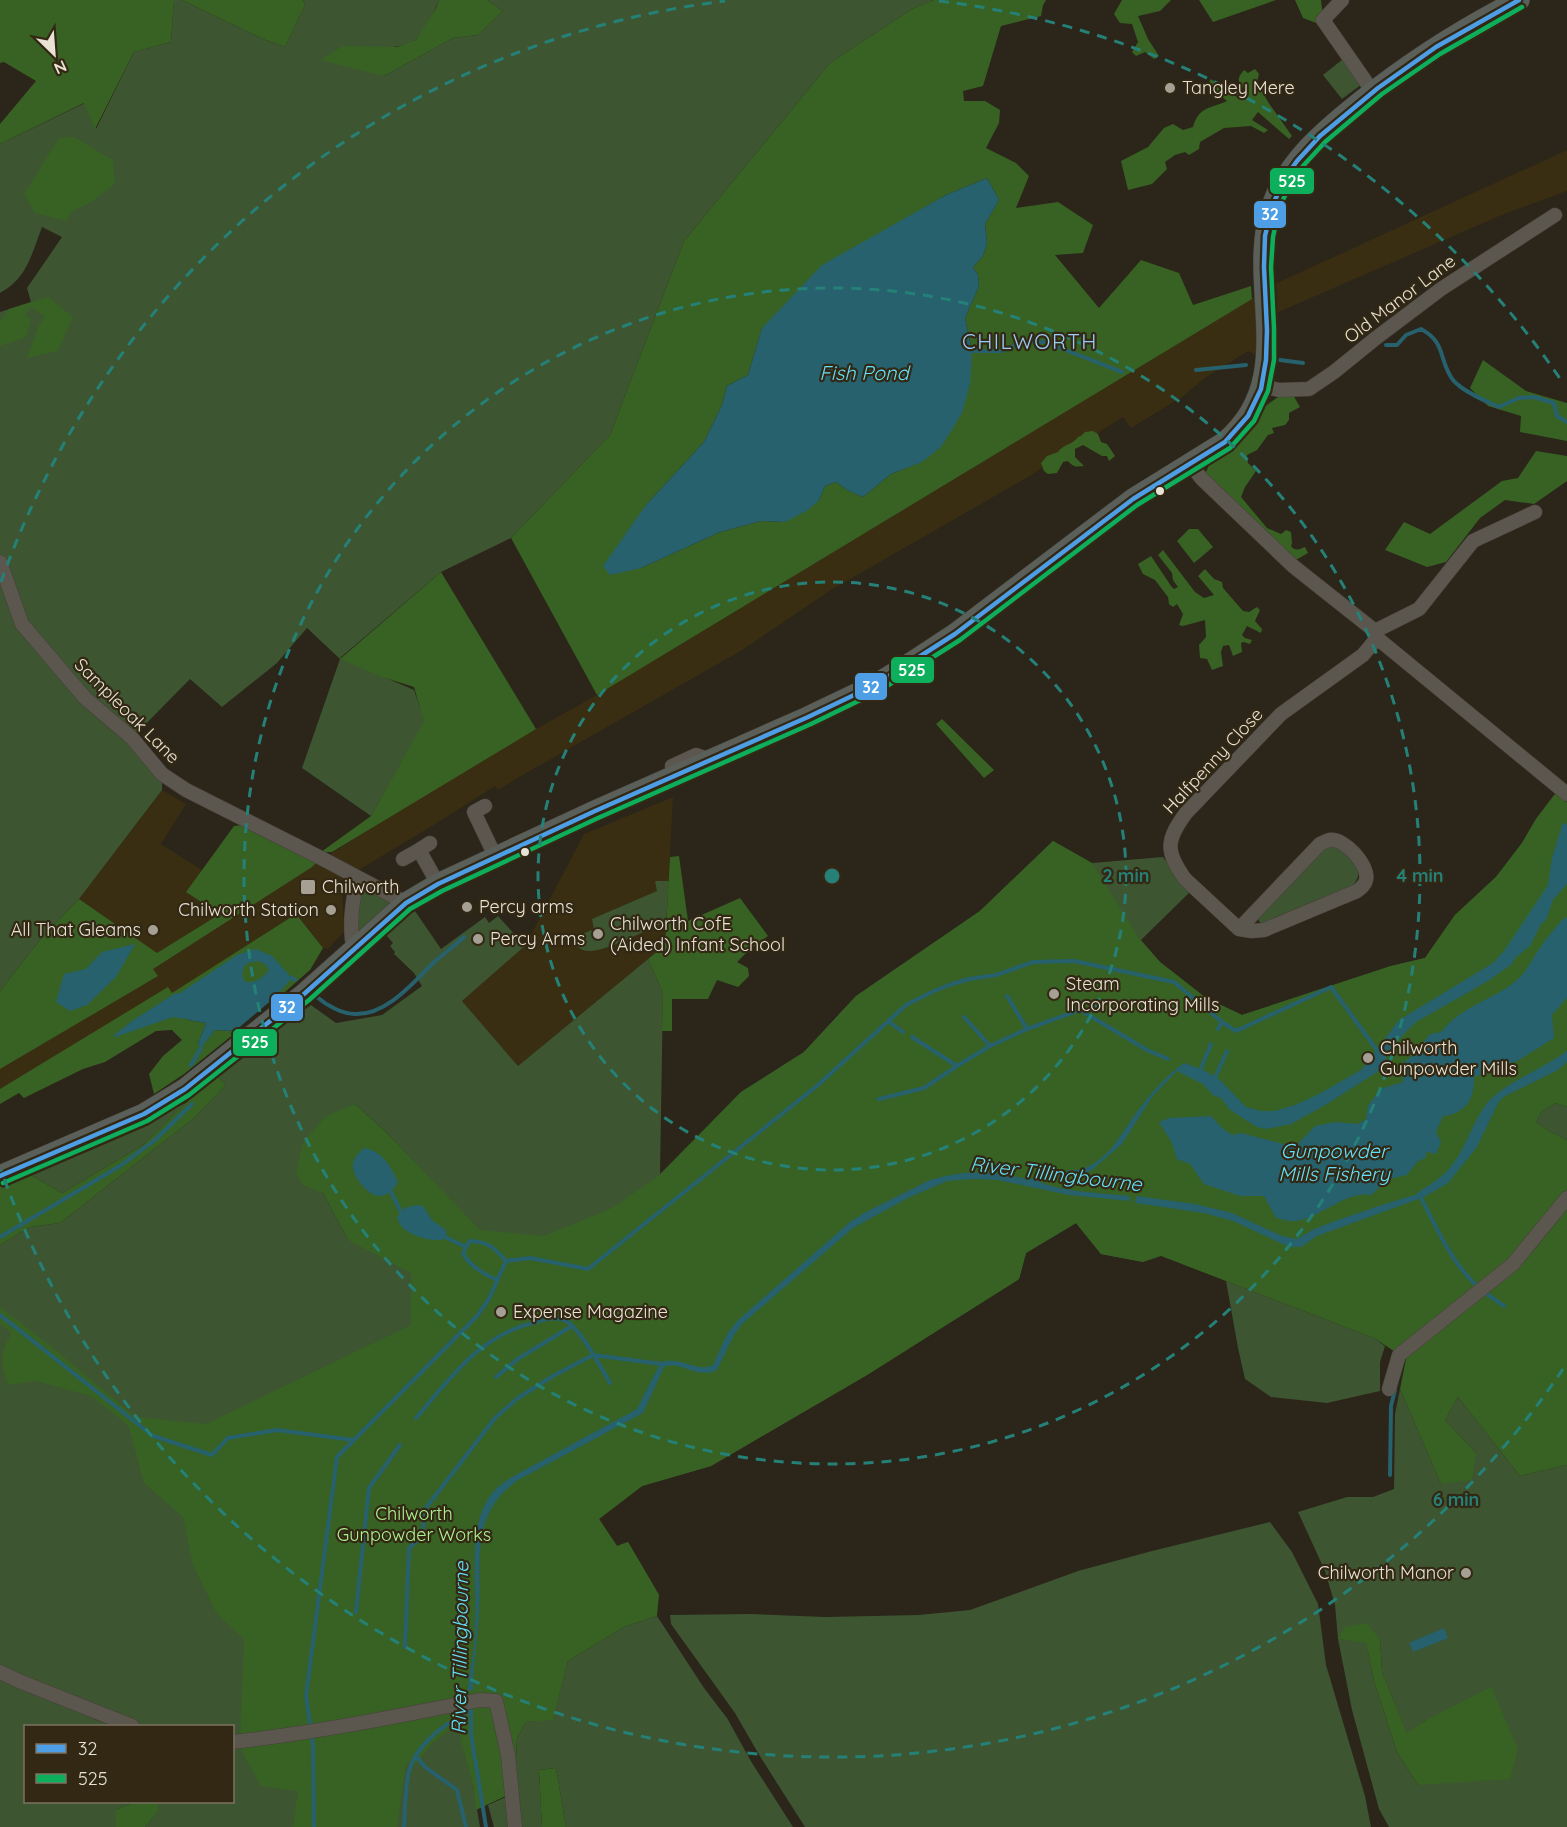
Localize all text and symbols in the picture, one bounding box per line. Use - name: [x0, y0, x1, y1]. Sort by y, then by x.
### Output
- north arrow: [24, 24, 84, 84]
- text: N: [51, 56, 70, 79]
- place label: Tangley Mere: [1182, 76, 1295, 99]
- marker: Tangley Mere: [1163, 81, 1177, 95]
- line badge: 525: [1269, 167, 1315, 195]
- text: 525: [1278, 171, 1306, 191]
- line badge: 32: [1253, 200, 1287, 229]
- text: 32: [1261, 204, 1279, 224]
- street label: Old Manor Lane: [1339, 249, 1460, 348]
- district label: CHILWORTH: [962, 328, 1098, 354]
- water label: Fish Pond: [819, 360, 912, 385]
- unlabelled marker: [1154, 485, 1166, 497]
- street label: Sampleoak Lane: [70, 653, 185, 768]
- line badge: 525: [890, 656, 935, 684]
- text: 525: [898, 660, 926, 680]
- line badge: 32: [854, 672, 888, 701]
- text: 32: [862, 677, 880, 697]
- street label: Halfpenny Close: [1158, 703, 1268, 818]
- unlabelled marker: [519, 846, 531, 858]
- text: 2 min: [1103, 864, 1149, 887]
- text: 4 min: [1396, 864, 1444, 887]
- centre of rings: [822, 866, 842, 886]
- place label: Chilworth: [322, 875, 399, 898]
- marker: Chilworth: [299, 878, 317, 896]
- place label: Percy arms: [479, 895, 573, 918]
- place label: Chilworth Station: [178, 898, 319, 921]
- marker: Percy arms: [460, 900, 474, 914]
- marker: Chilworth Station: [324, 903, 338, 917]
- place label: Chilworth CofE (Aided) Infant School: [610, 912, 785, 956]
- place label: All That Gleams: [11, 918, 141, 941]
- marker: All That Gleams: [146, 923, 160, 937]
- place label: Percy Arms: [490, 927, 585, 950]
- marker: Chilworth CofE (Aided) Infant School: [591, 927, 605, 941]
- marker: Percy Arms: [471, 932, 485, 946]
- place label: Steam Incorporating Mills: [1066, 972, 1219, 1016]
- marker: Steam Incorporating Mills: [1047, 987, 1061, 1001]
- line badge: 32: [270, 993, 304, 1022]
- text: 32: [278, 997, 296, 1017]
- line badge: 525: [232, 1028, 278, 1057]
- text: 525: [241, 1032, 269, 1052]
- place label: Chilworth Gunpowder Mills: [1380, 1036, 1517, 1080]
- marker: Chilworth Gunpowder Mills: [1361, 1051, 1375, 1065]
- water label: Gunpowder Mills Fishery: [1278, 1138, 1391, 1186]
- water label: River Tillingbourne: [969, 1151, 1144, 1197]
- place label: Expense Magazine: [513, 1300, 668, 1323]
- marker: Expense Magazine: [494, 1305, 508, 1319]
- text: 6 min: [1433, 1488, 1479, 1511]
- park label: Chilworth Gunpowder Works: [337, 1502, 491, 1546]
- water label: River Tillingbourne: [445, 1561, 474, 1735]
- place label: Chilworth Manor: [1318, 1561, 1454, 1584]
- marker: Chilworth Manor: [1459, 1566, 1473, 1580]
- legend: [24, 1725, 234, 1803]
- text: 32: [78, 1737, 97, 1760]
- text: 525: [78, 1767, 108, 1790]

